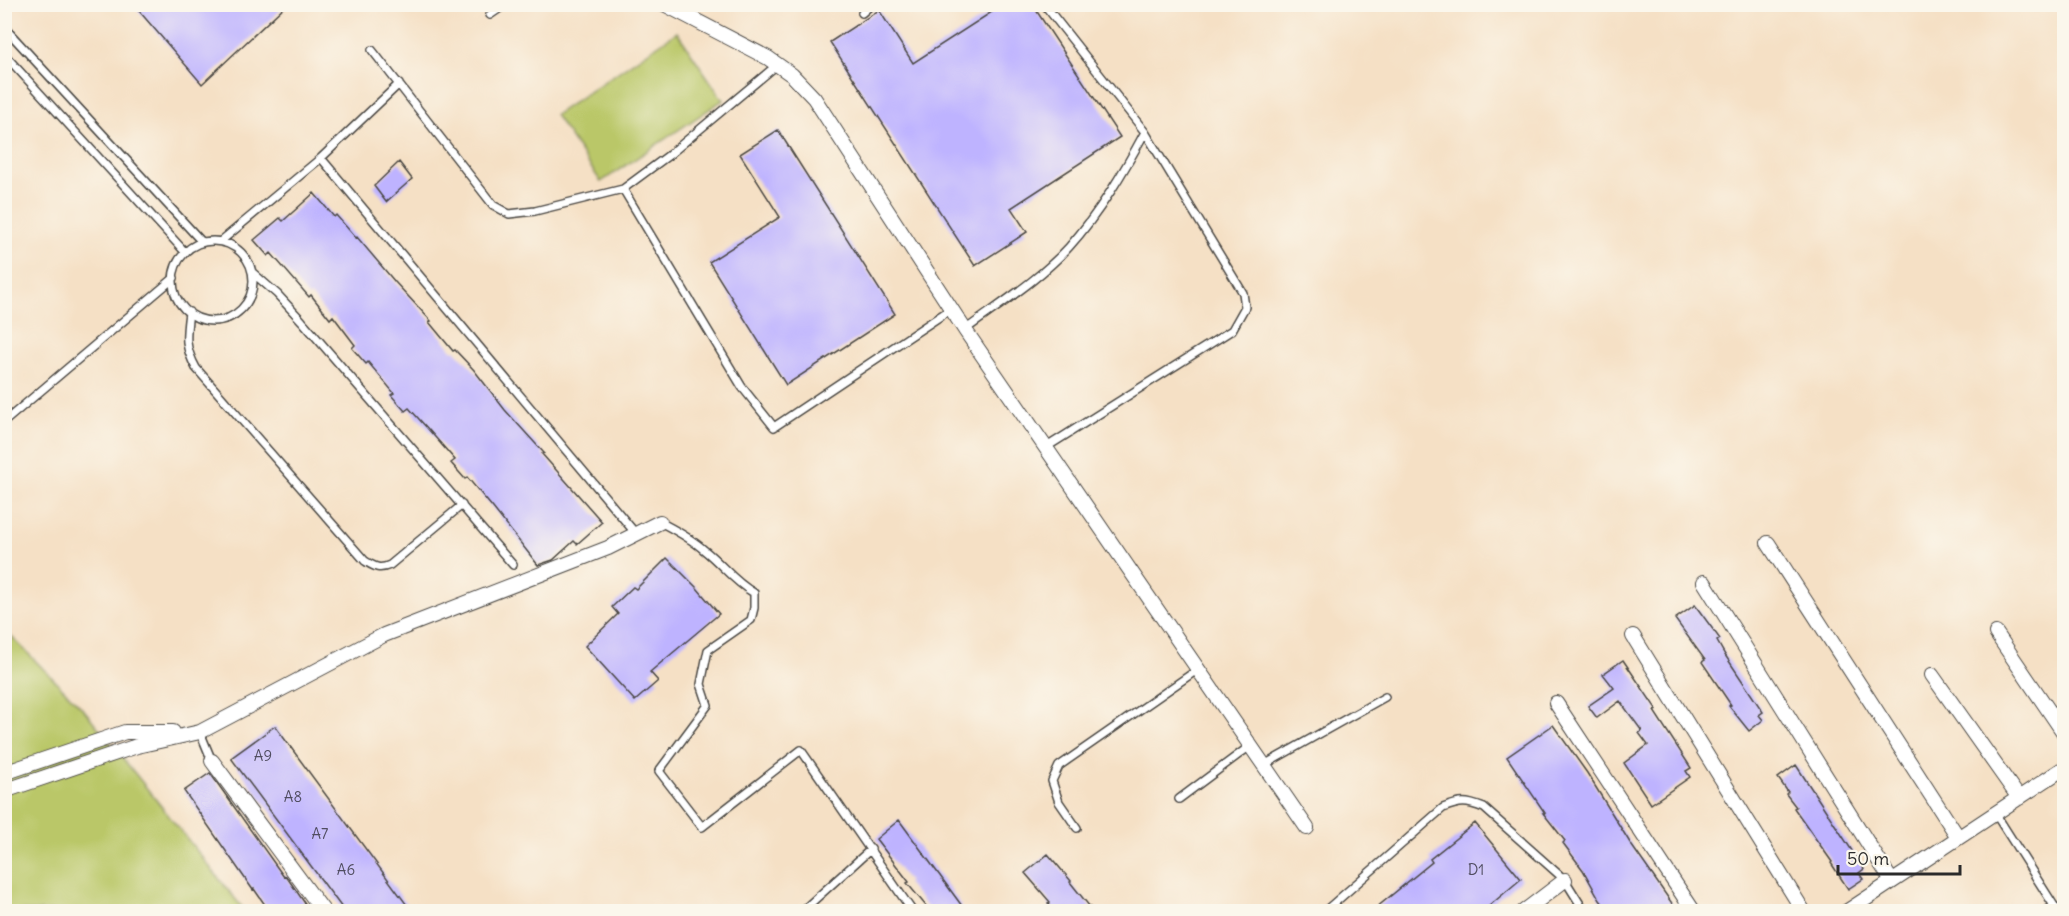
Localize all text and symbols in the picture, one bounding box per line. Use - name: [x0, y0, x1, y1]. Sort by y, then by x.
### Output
- house number: A9: [254, 746, 272, 765]
- house number: A8: [284, 787, 302, 806]
- house number: A7: [312, 824, 328, 843]
- scale bar: [1838, 838, 1960, 876]
- text: 50 m: [1847, 847, 1889, 870]
- house number: A6: [337, 860, 355, 879]
- house number: D1: [1468, 860, 1484, 879]

